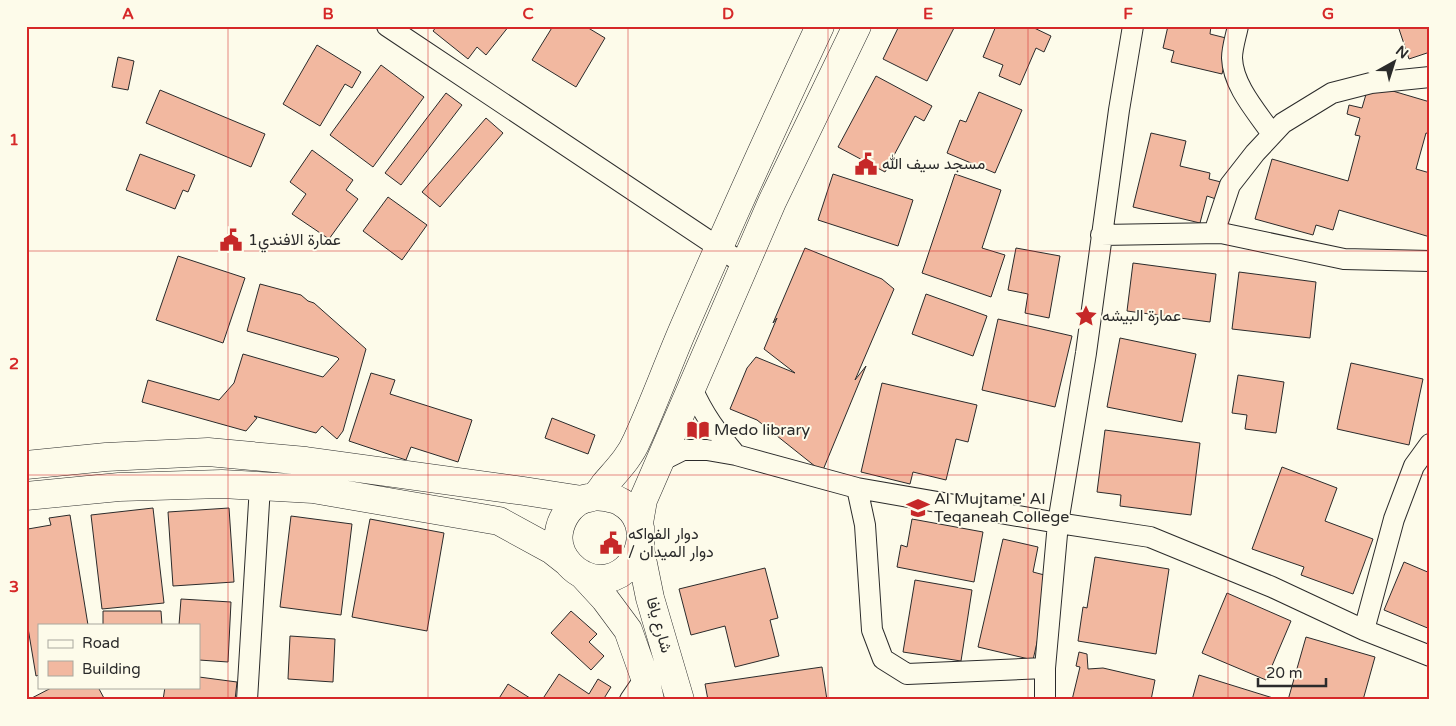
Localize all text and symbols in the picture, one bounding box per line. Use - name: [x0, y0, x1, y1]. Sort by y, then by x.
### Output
- text: A: [122, 4, 134, 24]
- text: B: [322, 4, 334, 24]
- text: C: [522, 4, 534, 24]
- text: D: [722, 4, 734, 24]
- text: E: [923, 4, 933, 24]
- text: F: [1123, 4, 1133, 24]
- text: G: [1322, 4, 1334, 24]
- north arrow: [1368, 38, 1418, 88]
- text: N: [1392, 42, 1412, 62]
- text: 1: [9, 130, 19, 150]
- public building icon: مسجد سيف الله: [853, 151, 879, 177]
- place label: مسجد سيف الله: [882, 154, 985, 174]
- public building icon: عمارة الافندي1: [218, 227, 244, 253]
- place label: عمارة الافندي1: [248, 230, 341, 253]
- place icon: عمارة البيشه: [1073, 303, 1099, 329]
- place label: عمارة البيشه: [1102, 306, 1181, 326]
- text: 2: [9, 354, 19, 374]
- library icon: Medo library: [685, 417, 711, 443]
- place label: Medo library: [714, 420, 811, 440]
- place label: Al Mujtame' Al Teqaneah College: [934, 489, 1069, 527]
- school or university icon: Al Mujtame' Al Teqaneah College: [905, 495, 931, 521]
- place label: دوار الفواكه / دوار الميدان: [628, 524, 714, 562]
- public building icon: دوار الفواكه / دوار الميدان: [598, 530, 624, 556]
- text: 3: [9, 577, 19, 597]
- street label: شارع يافا: [641, 595, 676, 655]
- legend: [38, 624, 200, 688]
- text: Road: [82, 634, 120, 652]
- scale bar: [1258, 656, 1326, 688]
- text: Building: [82, 660, 141, 678]
- text: 20 m: [1266, 664, 1303, 682]

